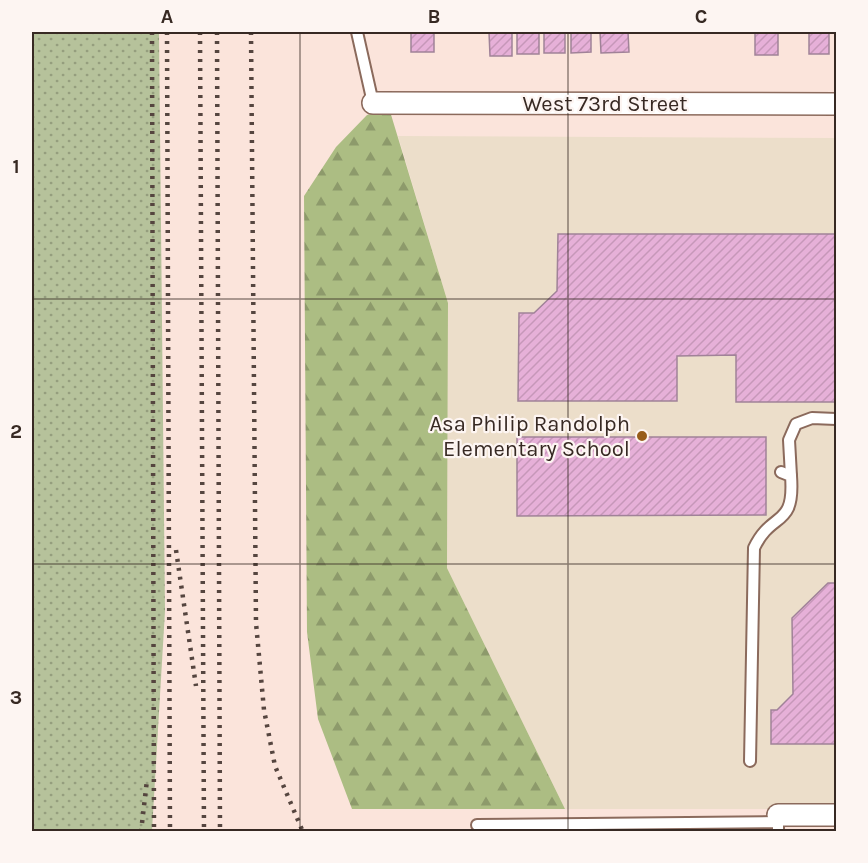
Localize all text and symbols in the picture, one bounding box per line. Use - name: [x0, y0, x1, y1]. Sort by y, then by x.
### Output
- text: A: [161, 5, 174, 28]
- text: B: [428, 5, 440, 28]
- text: C: [695, 5, 707, 28]
- street label: West 73rd Street: [522, 91, 688, 117]
- text: 1: [12, 155, 20, 178]
- place label: Asa Philip Randolph Elementary School: [429, 411, 630, 462]
- text: 2: [10, 420, 22, 443]
- marker: Asa Philip Randolph Elementary School: [635, 429, 649, 443]
- text: 3: [10, 686, 22, 709]

